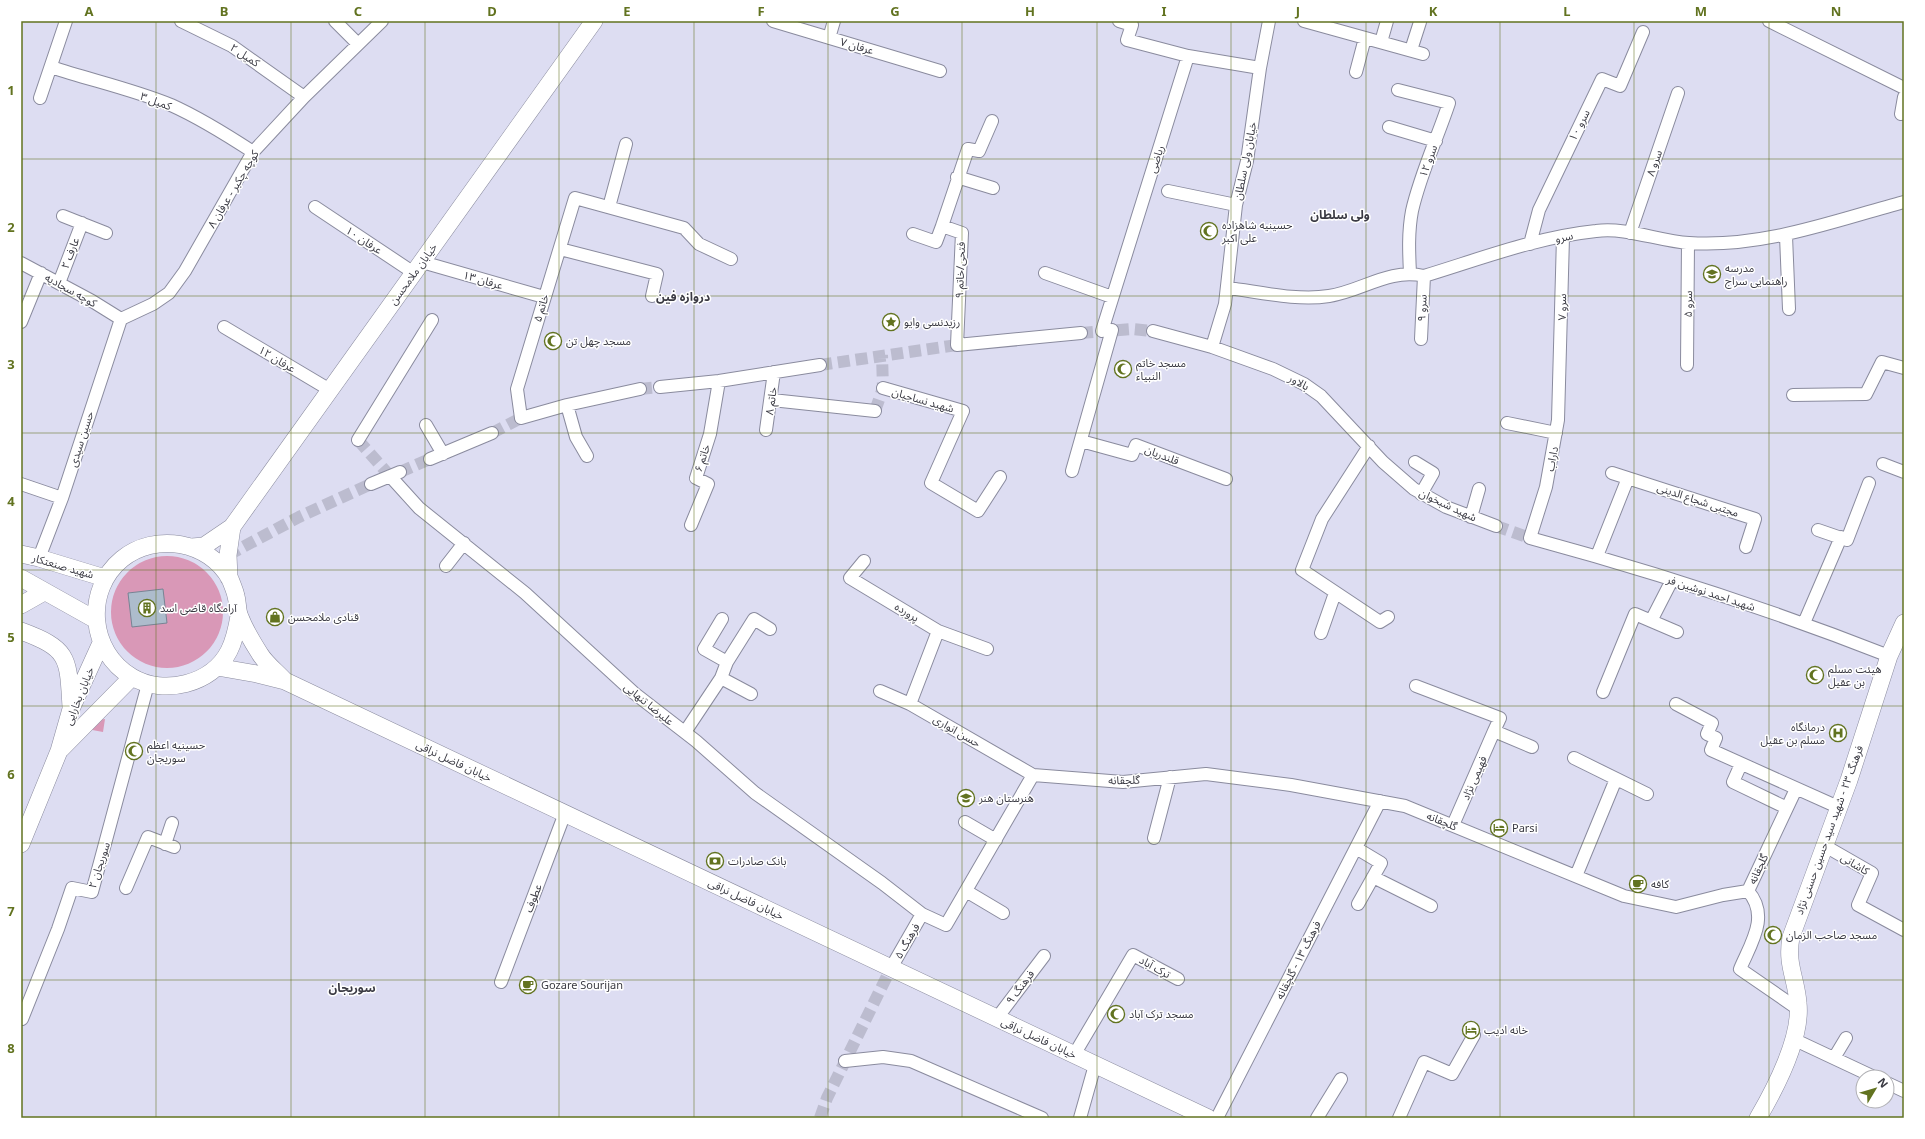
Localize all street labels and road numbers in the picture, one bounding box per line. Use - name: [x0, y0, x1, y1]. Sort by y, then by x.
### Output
- street label: عرفان ۷: [839, 34, 876, 58]
- street label: کمیل ۲: [228, 40, 263, 70]
- street label: کمیل ۳: [138, 88, 174, 113]
- street label: سرو ۱۰: [1564, 106, 1593, 143]
- street label: خیابان ولی سلطان: [1230, 120, 1260, 201]
- street label: سرو ۱۲: [1415, 142, 1440, 179]
- street label: ریاضی: [1144, 143, 1167, 175]
- street label: کوچه چکبر - عرفان ۸: [203, 147, 263, 231]
- street label: سرو ۸: [1642, 147, 1665, 178]
- street label: عرفان ۱۰: [343, 222, 386, 257]
- street label: سرو: [1554, 227, 1575, 246]
- street label: عارف ۲: [57, 235, 83, 271]
- street label: خیابان ملامحسن: [385, 239, 440, 308]
- street label: فتحی/خاتم ۹: [951, 241, 970, 299]
- street label: عرفان ۱۳: [462, 267, 505, 292]
- street label: کوچه سجادیه: [42, 269, 100, 311]
- street label: سرو ۵: [1680, 290, 1695, 318]
- street label: خاتم ۵: [529, 292, 554, 324]
- street label: سرو ۷: [1554, 293, 1569, 321]
- street label: سرو ۹: [1413, 294, 1430, 322]
- street label: عرفان ۱۲: [256, 342, 299, 376]
- street label: بالاور: [1285, 369, 1312, 393]
- street label: شهید نساجیان: [890, 384, 956, 416]
- street label: خاتم ۸: [761, 385, 782, 416]
- street label: حسین سیدی: [64, 409, 97, 469]
- street label: قلندریان: [1143, 441, 1182, 468]
- street label: خاتم ۶: [690, 442, 715, 474]
- street label: داراب: [1542, 445, 1562, 473]
- street label: مجتبی شجاع الدینی: [1655, 479, 1741, 521]
- street label: شهید شبخوان: [1417, 485, 1480, 525]
- street label: شهید صنعتکار: [30, 549, 96, 582]
- street label: شهید احمد نوشین فر: [1664, 571, 1758, 614]
- street label: پرورده: [892, 598, 922, 626]
- street label: خیابان بخارایی: [60, 664, 97, 727]
- street label: علیرضا تنهایی: [621, 679, 678, 729]
- street label: حسن انواری: [931, 711, 984, 750]
- street label: خیابان فاضل نراقی: [414, 736, 495, 785]
- street label: فرهنگ ۲۳ - شهید سید حسین حسنی نژاد: [1791, 743, 1866, 917]
- street label: فهیمی نژاد: [1457, 753, 1490, 802]
- street label: گلچقانه: [1108, 772, 1140, 788]
- street label: گلچقانه: [1424, 808, 1460, 835]
- street label: سوریجان ۲: [84, 839, 113, 890]
- street label: کاشانی: [1838, 849, 1873, 878]
- street label: گلچقانه: [1744, 851, 1772, 887]
- street label: خیابان فاضل نراقی: [706, 874, 787, 923]
- street label: عطوف: [520, 881, 545, 914]
- street label: فرهنگ ۱۳ - گلچقانه: [1271, 918, 1325, 1002]
- street label: فرهنگ ۵: [890, 920, 923, 961]
- street label: ترک آباد: [1137, 952, 1174, 981]
- street label: فرهنگ ۹: [1002, 967, 1037, 1007]
- street label: خیابان فاضل نراقی: [999, 1013, 1080, 1062]

